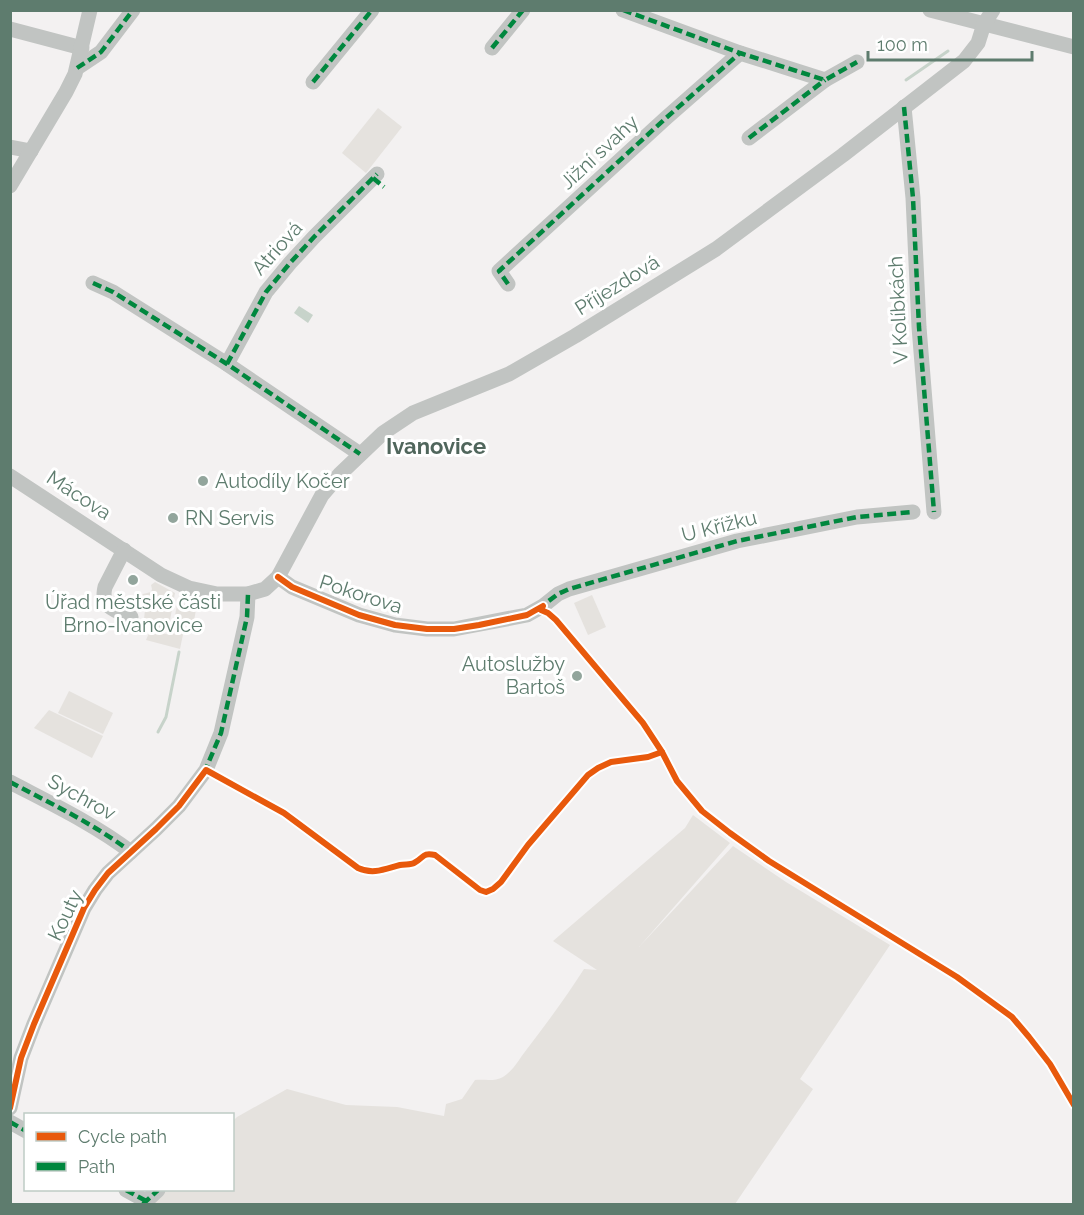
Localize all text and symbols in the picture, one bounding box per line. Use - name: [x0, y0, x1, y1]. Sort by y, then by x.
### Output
- scale bar: [868, 24, 1032, 62]
- text: 100 m: [877, 34, 928, 55]
- street label: Jižní svahy: [555, 110, 643, 194]
- street label: Atriová: [247, 216, 307, 280]
- street label: Příjezdová: [570, 250, 664, 320]
- street label: V Kolíbkách: [883, 255, 913, 365]
- district label: Ivanovice: [386, 433, 486, 459]
- street label: Mácova: [42, 465, 116, 525]
- place label: Autodíly Kočer: [215, 469, 350, 493]
- marker: Autodíly Kočer: [196, 474, 210, 488]
- street label: U Křížku: [679, 505, 759, 547]
- place label: RN Servis: [185, 506, 274, 530]
- marker: RN Servis: [166, 511, 180, 525]
- street label: Pokorova: [317, 569, 405, 619]
- marker: Úřad městské části Brno-Ivanovice: [126, 573, 140, 587]
- place label: Úřad městské části Brno-Ivanovice: [45, 590, 221, 637]
- place label: Autoslužby Bartoš: [462, 652, 565, 699]
- marker: Autoslužby Bartoš: [570, 669, 584, 683]
- street label: Sychrov: [44, 769, 120, 826]
- street label: Kouty: [42, 886, 88, 944]
- legend: [24, 1113, 234, 1191]
- text: Cycle path: [78, 1126, 167, 1147]
- text: Path: [78, 1156, 115, 1177]

